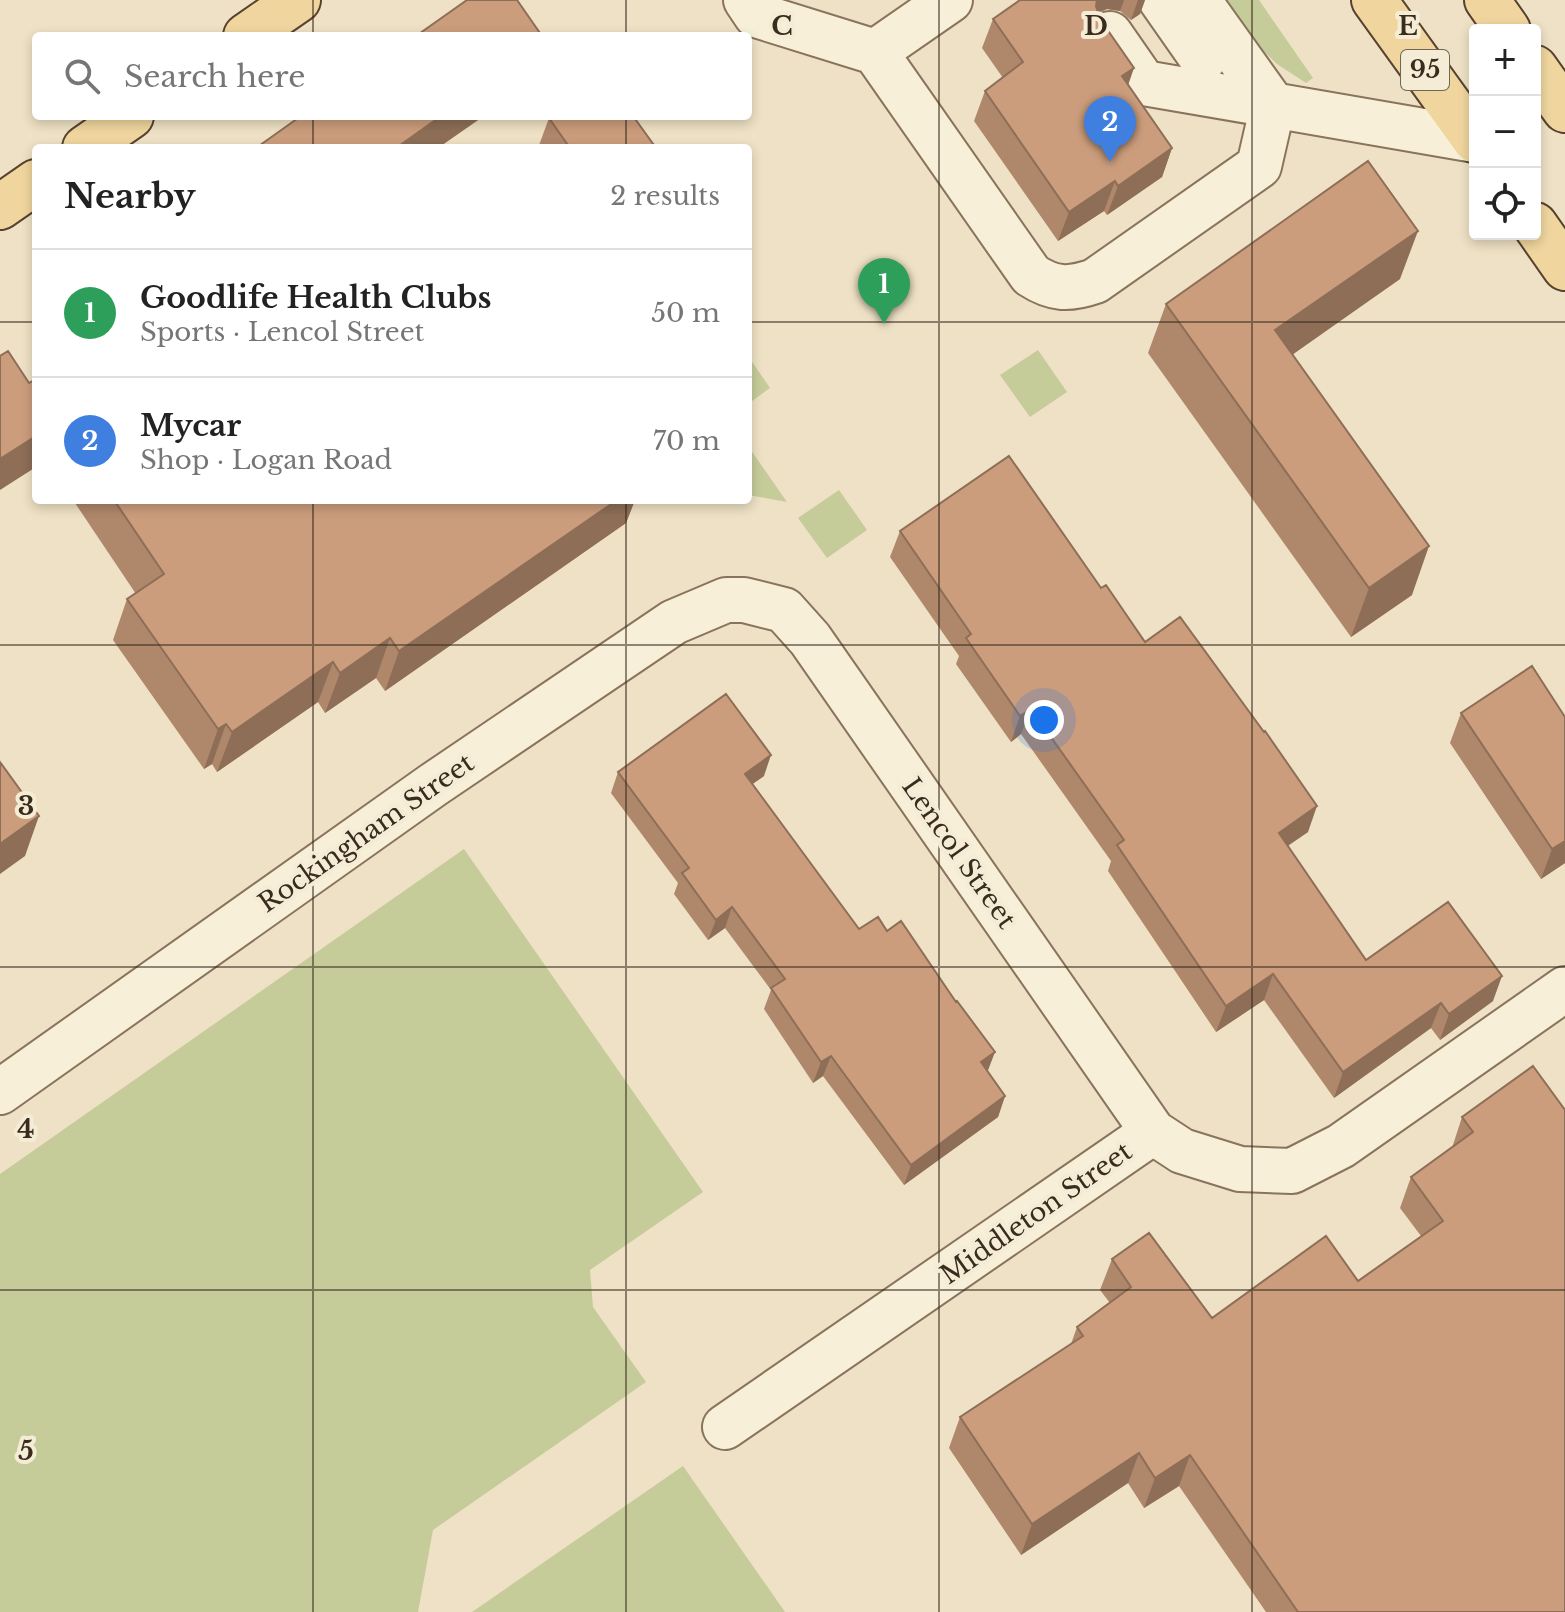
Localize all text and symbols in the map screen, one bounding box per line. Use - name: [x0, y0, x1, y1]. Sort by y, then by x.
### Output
- text: C: [771, 10, 793, 42]
- text: D: [1084, 10, 1108, 42]
- text: E: [1398, 10, 1418, 42]
- map controls: [1469, 24, 1541, 240]
- button: +: [1469, 24, 1541, 96]
- search box: [32, 32, 752, 120]
- road number: 95: [1401, 50, 1449, 90]
- icon: search: [60, 54, 104, 98]
- text: Search here: [124, 58, 305, 95]
- pin: 2: [1084, 96, 1136, 162]
- button: −: [1469, 96, 1541, 168]
- button: locate: [1469, 168, 1541, 240]
- text: Nearby: [64, 175, 196, 217]
- text: 2 results: [610, 180, 720, 212]
- pin: 1: [858, 258, 910, 324]
- text: Goodlife Health Clubs: [140, 279, 491, 316]
- text: 1: [84, 297, 96, 329]
- text: 50 m: [651, 297, 720, 329]
- text: Sports · Lencol Street: [140, 316, 424, 348]
- text: Mycar: [140, 407, 241, 444]
- text: 2: [82, 425, 98, 457]
- text: 70 m: [653, 425, 720, 457]
- text: Shop · Logan Road: [140, 444, 392, 476]
- your location: [1024, 700, 1064, 740]
- street label: Rockingham Street: [252, 747, 480, 919]
- street label: Lencol Street: [895, 771, 1023, 935]
- text: 3: [18, 790, 34, 822]
- text: 4: [17, 1113, 35, 1145]
- street label: Middleton Street: [934, 1135, 1138, 1291]
- text: 5: [18, 1435, 34, 1467]

